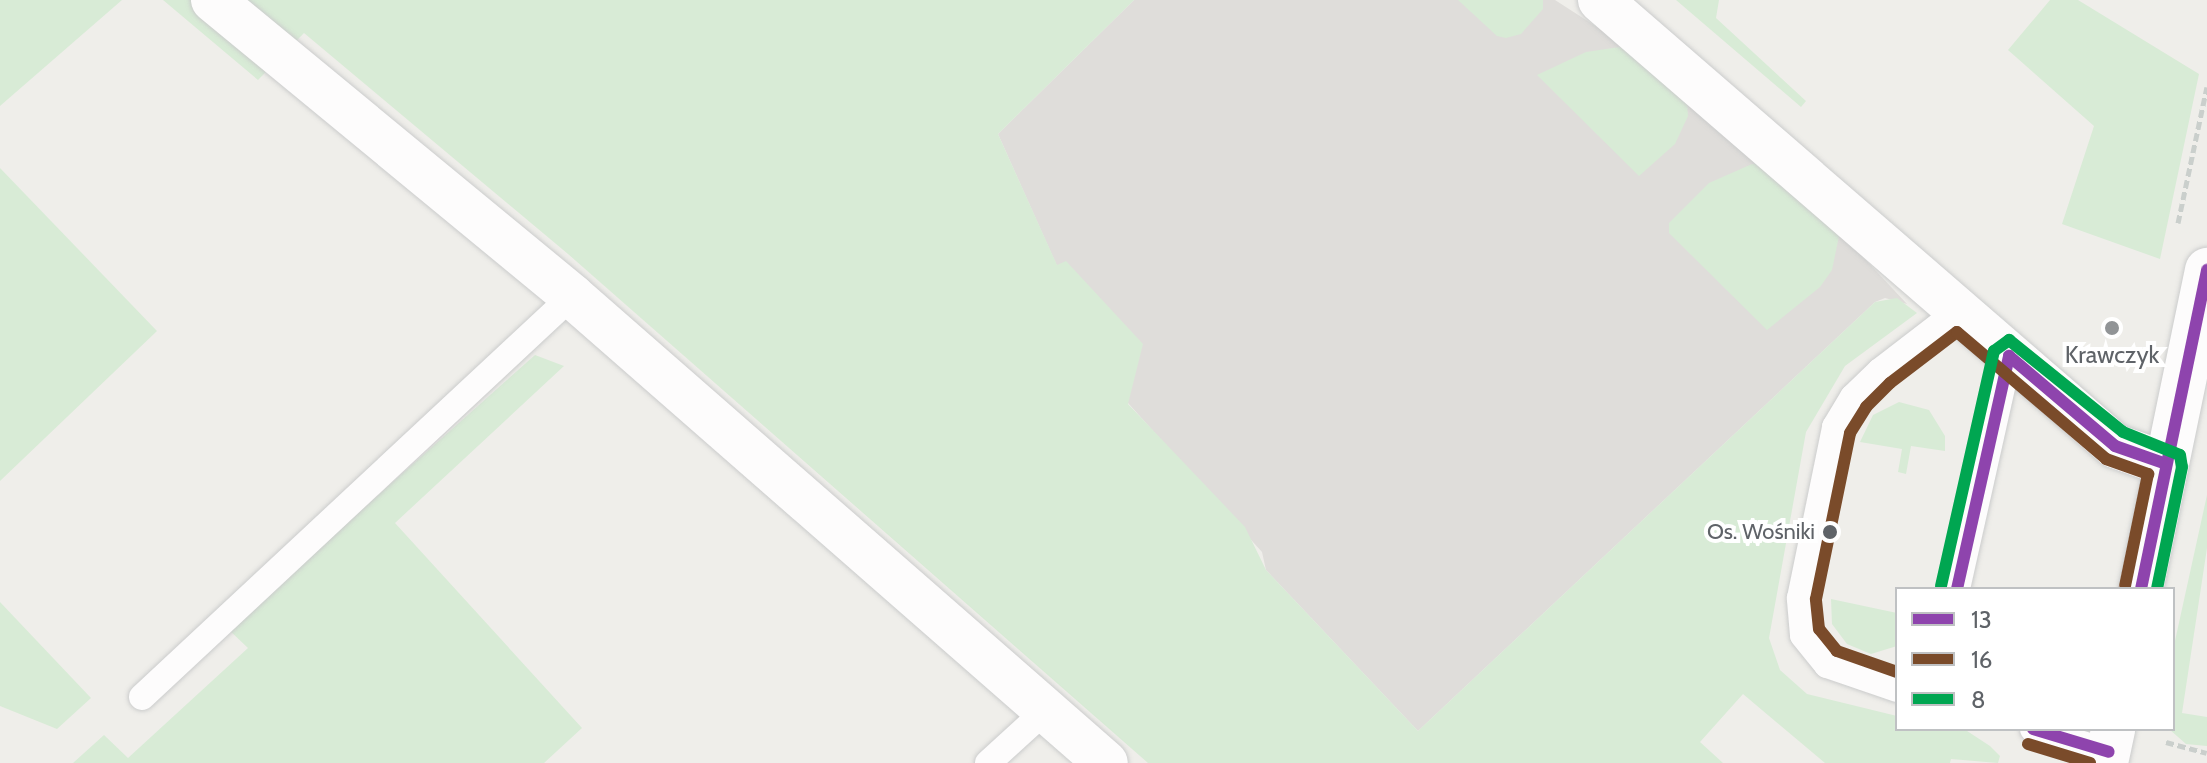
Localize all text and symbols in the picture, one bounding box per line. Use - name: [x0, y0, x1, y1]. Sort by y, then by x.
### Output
- marker: Krawczyk: [2103, 319, 2121, 337]
- place label: Krawczyk: [2065, 341, 2159, 369]
- place label: Os. Wośniki: [1707, 519, 1815, 545]
- marker: Os. Wośniki: [1822, 524, 1838, 540]
- legend: [1895, 587, 2175, 731]
- text: 13: [1971, 605, 1992, 634]
- text: 16: [1971, 645, 1992, 674]
- text: 8: [1971, 685, 1986, 714]

